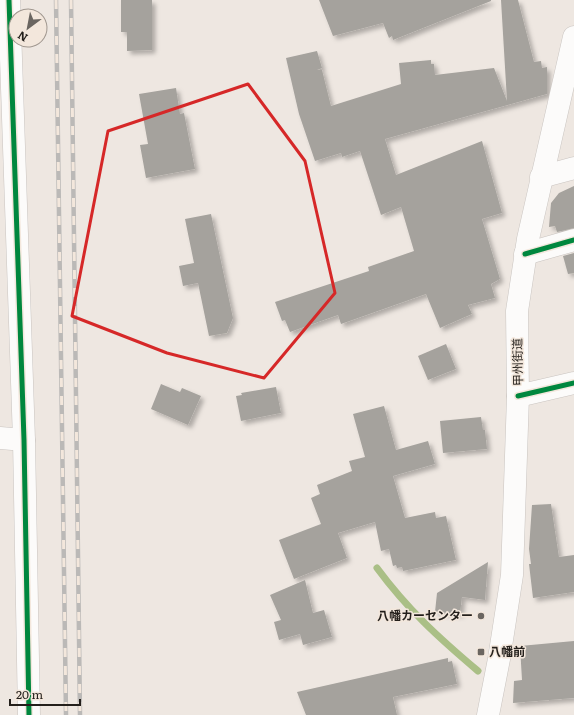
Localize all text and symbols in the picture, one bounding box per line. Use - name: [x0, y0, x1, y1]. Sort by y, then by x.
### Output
- north arrow: [8, 8, 48, 48]
- text: N: [14, 28, 30, 47]
- street label: 甲州街道: [508, 338, 526, 386]
- place label: 八幡カーセンター: [377, 606, 473, 624]
- marker: 八幡カーセンター: [476, 611, 486, 621]
- place label: 八幡前: [489, 642, 525, 660]
- marker: 八幡前: [476, 647, 486, 657]
- scale bar: [10, 681, 80, 707]
- text: 20 m: [16, 685, 43, 703]

